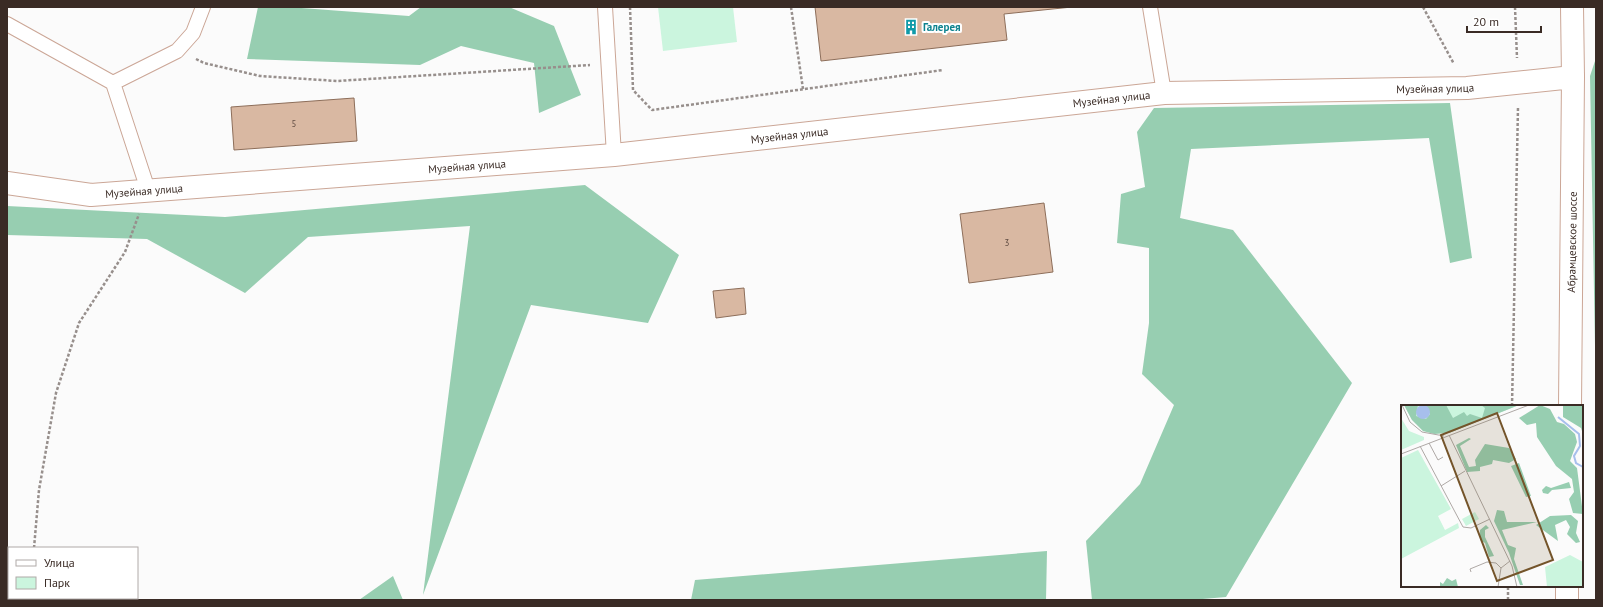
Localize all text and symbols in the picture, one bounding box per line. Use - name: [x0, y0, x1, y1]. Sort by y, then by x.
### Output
- scale bar: [1467, 8, 1541, 34]
- text: 20 m: [1473, 14, 1499, 29]
- building icon: Галерея: [902, 18, 920, 36]
- place label: Галерея: [923, 20, 961, 34]
- street label: Музейная улица: [1396, 80, 1475, 96]
- street label: Музейная улица: [1072, 88, 1151, 110]
- house number: 5: [292, 118, 297, 129]
- street label: Музейная улица: [750, 124, 829, 147]
- street label: Музейная улица: [428, 156, 506, 176]
- street label: Музейная улица: [105, 181, 183, 201]
- street label: Абрамцевское шоссе: [1564, 191, 1580, 293]
- house number: 3: [1005, 237, 1010, 248]
- inset map: [1401, 405, 1583, 587]
- legend: [8, 547, 138, 599]
- text: Улица: [44, 555, 75, 570]
- text: Парк: [44, 575, 70, 590]

